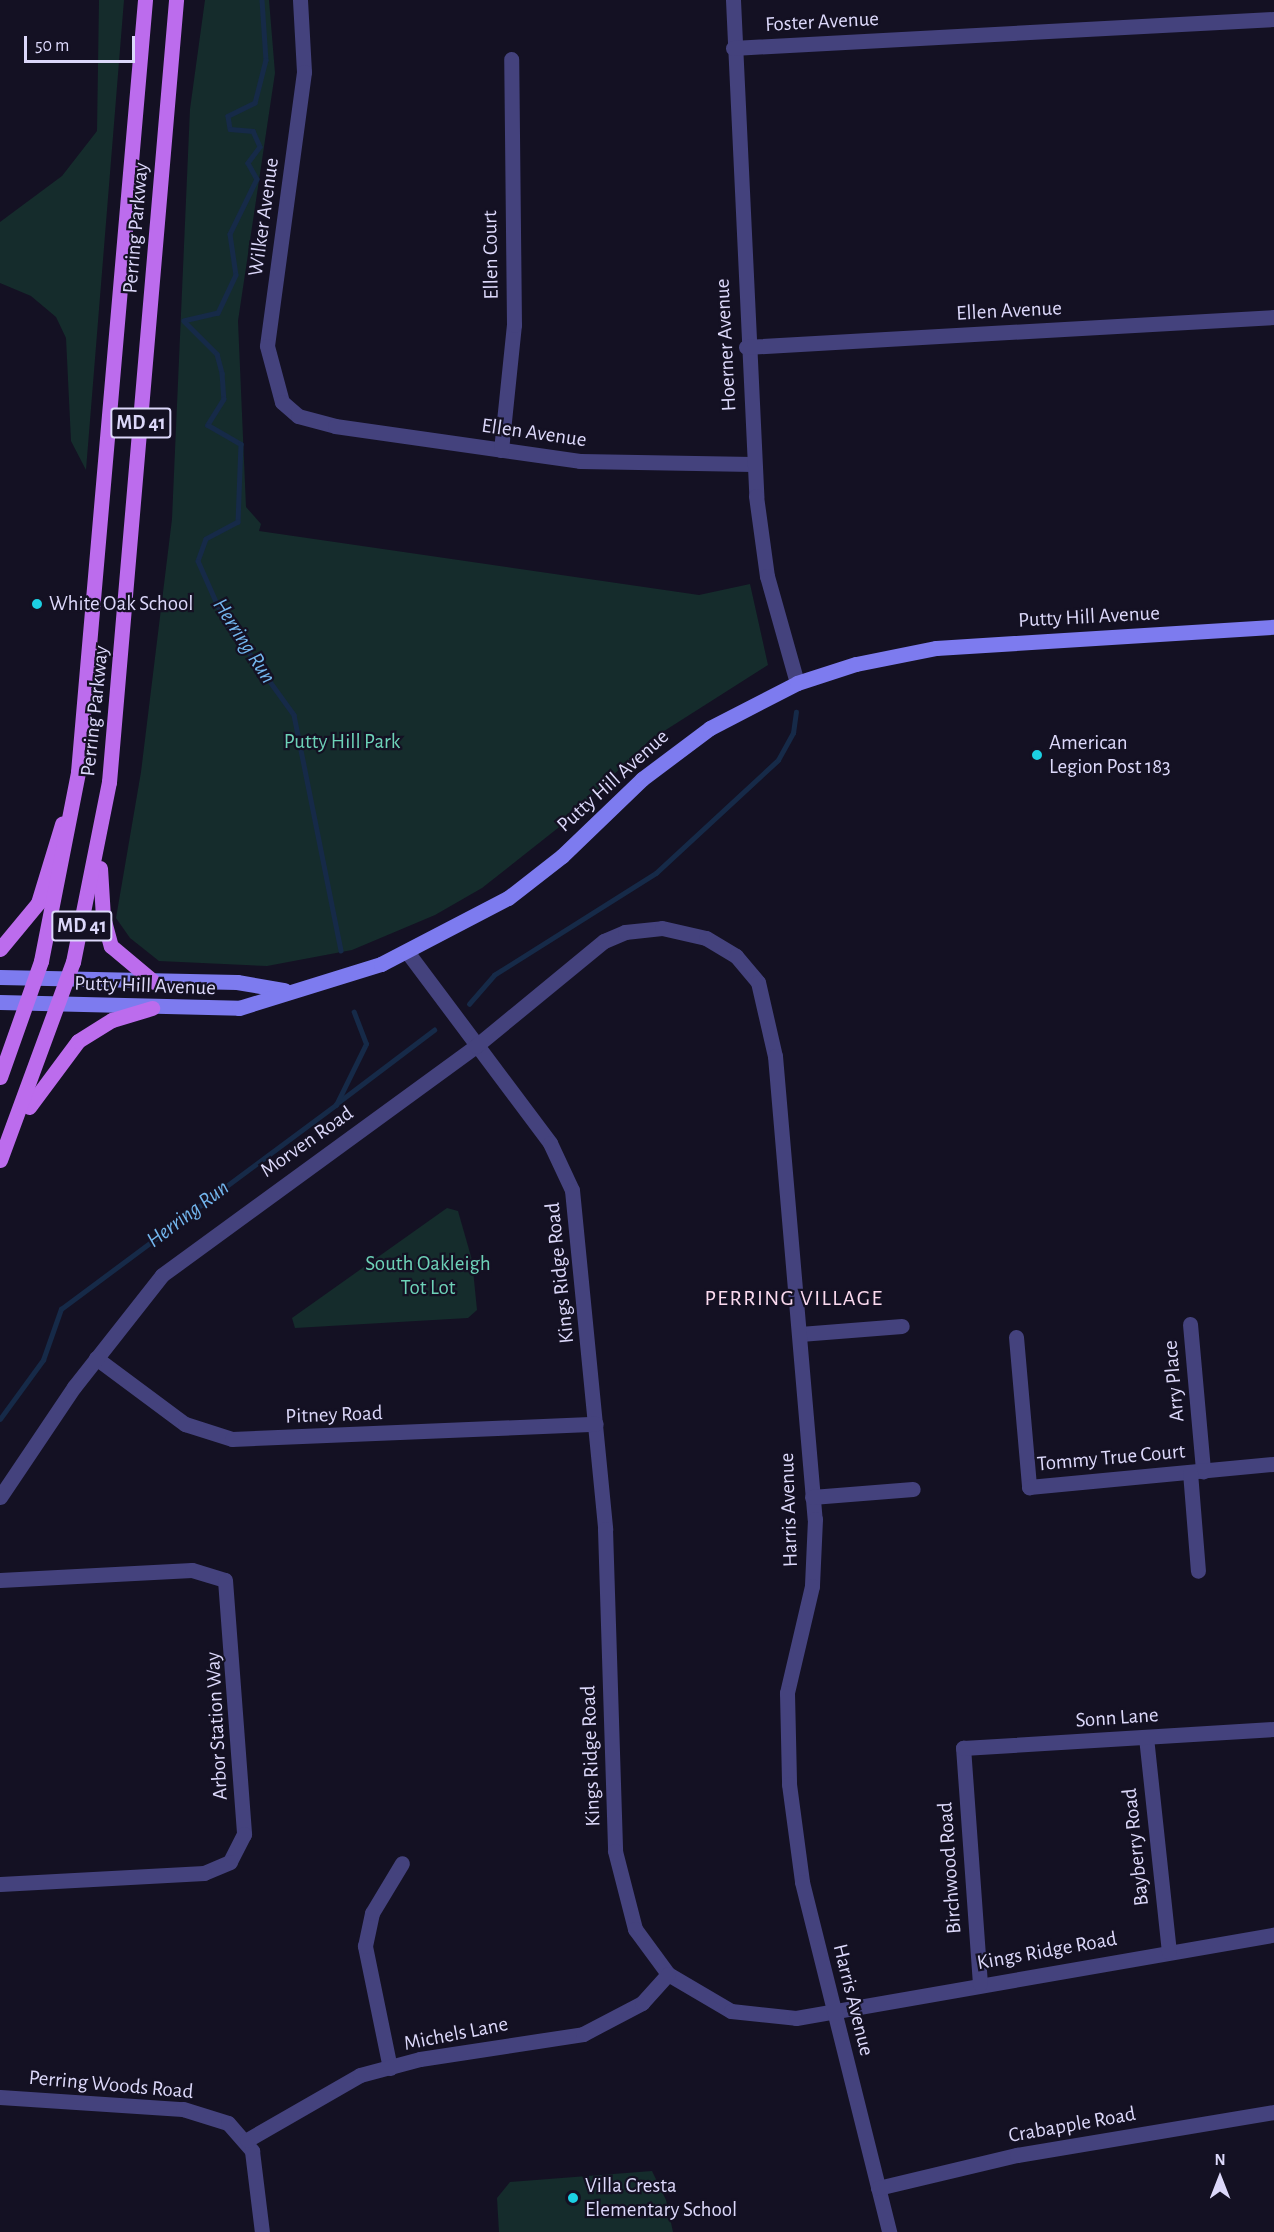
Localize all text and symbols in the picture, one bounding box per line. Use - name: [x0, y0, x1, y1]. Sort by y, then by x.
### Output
- street label: Foster Avenue: [764, 6, 880, 38]
- scale bar: [27, 24, 138, 62]
- text: 50 m: [35, 37, 69, 55]
- street label: Wilker Avenue: [243, 156, 285, 278]
- street label: Perring Parkway: [118, 161, 154, 295]
- street label: Ellen Court: [478, 210, 504, 300]
- street label: Hoerner Avenue: [710, 278, 742, 412]
- street label: Ellen Avenue: [956, 296, 1062, 326]
- road number: MD 41: [110, 406, 172, 440]
- street label: Ellen Avenue: [480, 413, 588, 453]
- place label: White Oak School: [49, 591, 193, 617]
- water label: Herring Run: [207, 593, 281, 689]
- marker: White Oak School: [30, 597, 44, 611]
- street label: Putty Hill Avenue: [1018, 601, 1160, 633]
- street label: Perring Parkway: [76, 644, 114, 778]
- street label: Putty Hill Avenue: [552, 724, 674, 838]
- park label: Putty Hill Park: [284, 729, 400, 755]
- place label: American Legion Post 183: [1049, 730, 1171, 780]
- marker: American Legion Post 183: [1030, 748, 1044, 762]
- road number: MD 41: [50, 909, 113, 943]
- street label: Putty Hill Avenue: [74, 971, 216, 1001]
- street label: Morven Road: [256, 1101, 358, 1183]
- water label: Herring Run: [142, 1174, 234, 1254]
- street label: Kings Ridge Road: [540, 1201, 580, 1345]
- park label: South Oakleigh Tot Lot: [365, 1251, 491, 1301]
- district label: PERRING VILLAGE: [704, 1286, 884, 1312]
- street label: Arry Place: [1158, 1339, 1190, 1423]
- street label: Pitney Road: [285, 1401, 383, 1429]
- street label: Tommy True Court: [1036, 1439, 1186, 1477]
- street label: Harris Avenue: [774, 1452, 804, 1568]
- street label: Arbor Station Way: [201, 1651, 233, 1801]
- street label: Kings Ridge Road: [576, 1685, 606, 1827]
- street label: Sonn Lane: [1075, 1703, 1159, 1733]
- street label: Bayberry Road: [1117, 1787, 1155, 1907]
- street label: Birchwood Road: [933, 1801, 967, 1935]
- street label: Kings Ridge Road: [975, 1926, 1119, 1976]
- street label: Harris Avenue: [827, 1941, 879, 2059]
- street label: Michels Lane: [402, 2012, 510, 2056]
- street label: Perring Woods Road: [28, 2065, 194, 2105]
- street label: Crabapple Road: [1006, 2101, 1138, 2149]
- north arrow: [1190, 2148, 1250, 2208]
- text: N: [1214, 2152, 1226, 2168]
- place label: Villa Cresta Elementary School: [585, 2173, 737, 2223]
- marker: Villa Cresta Elementary School: [566, 2191, 580, 2205]

